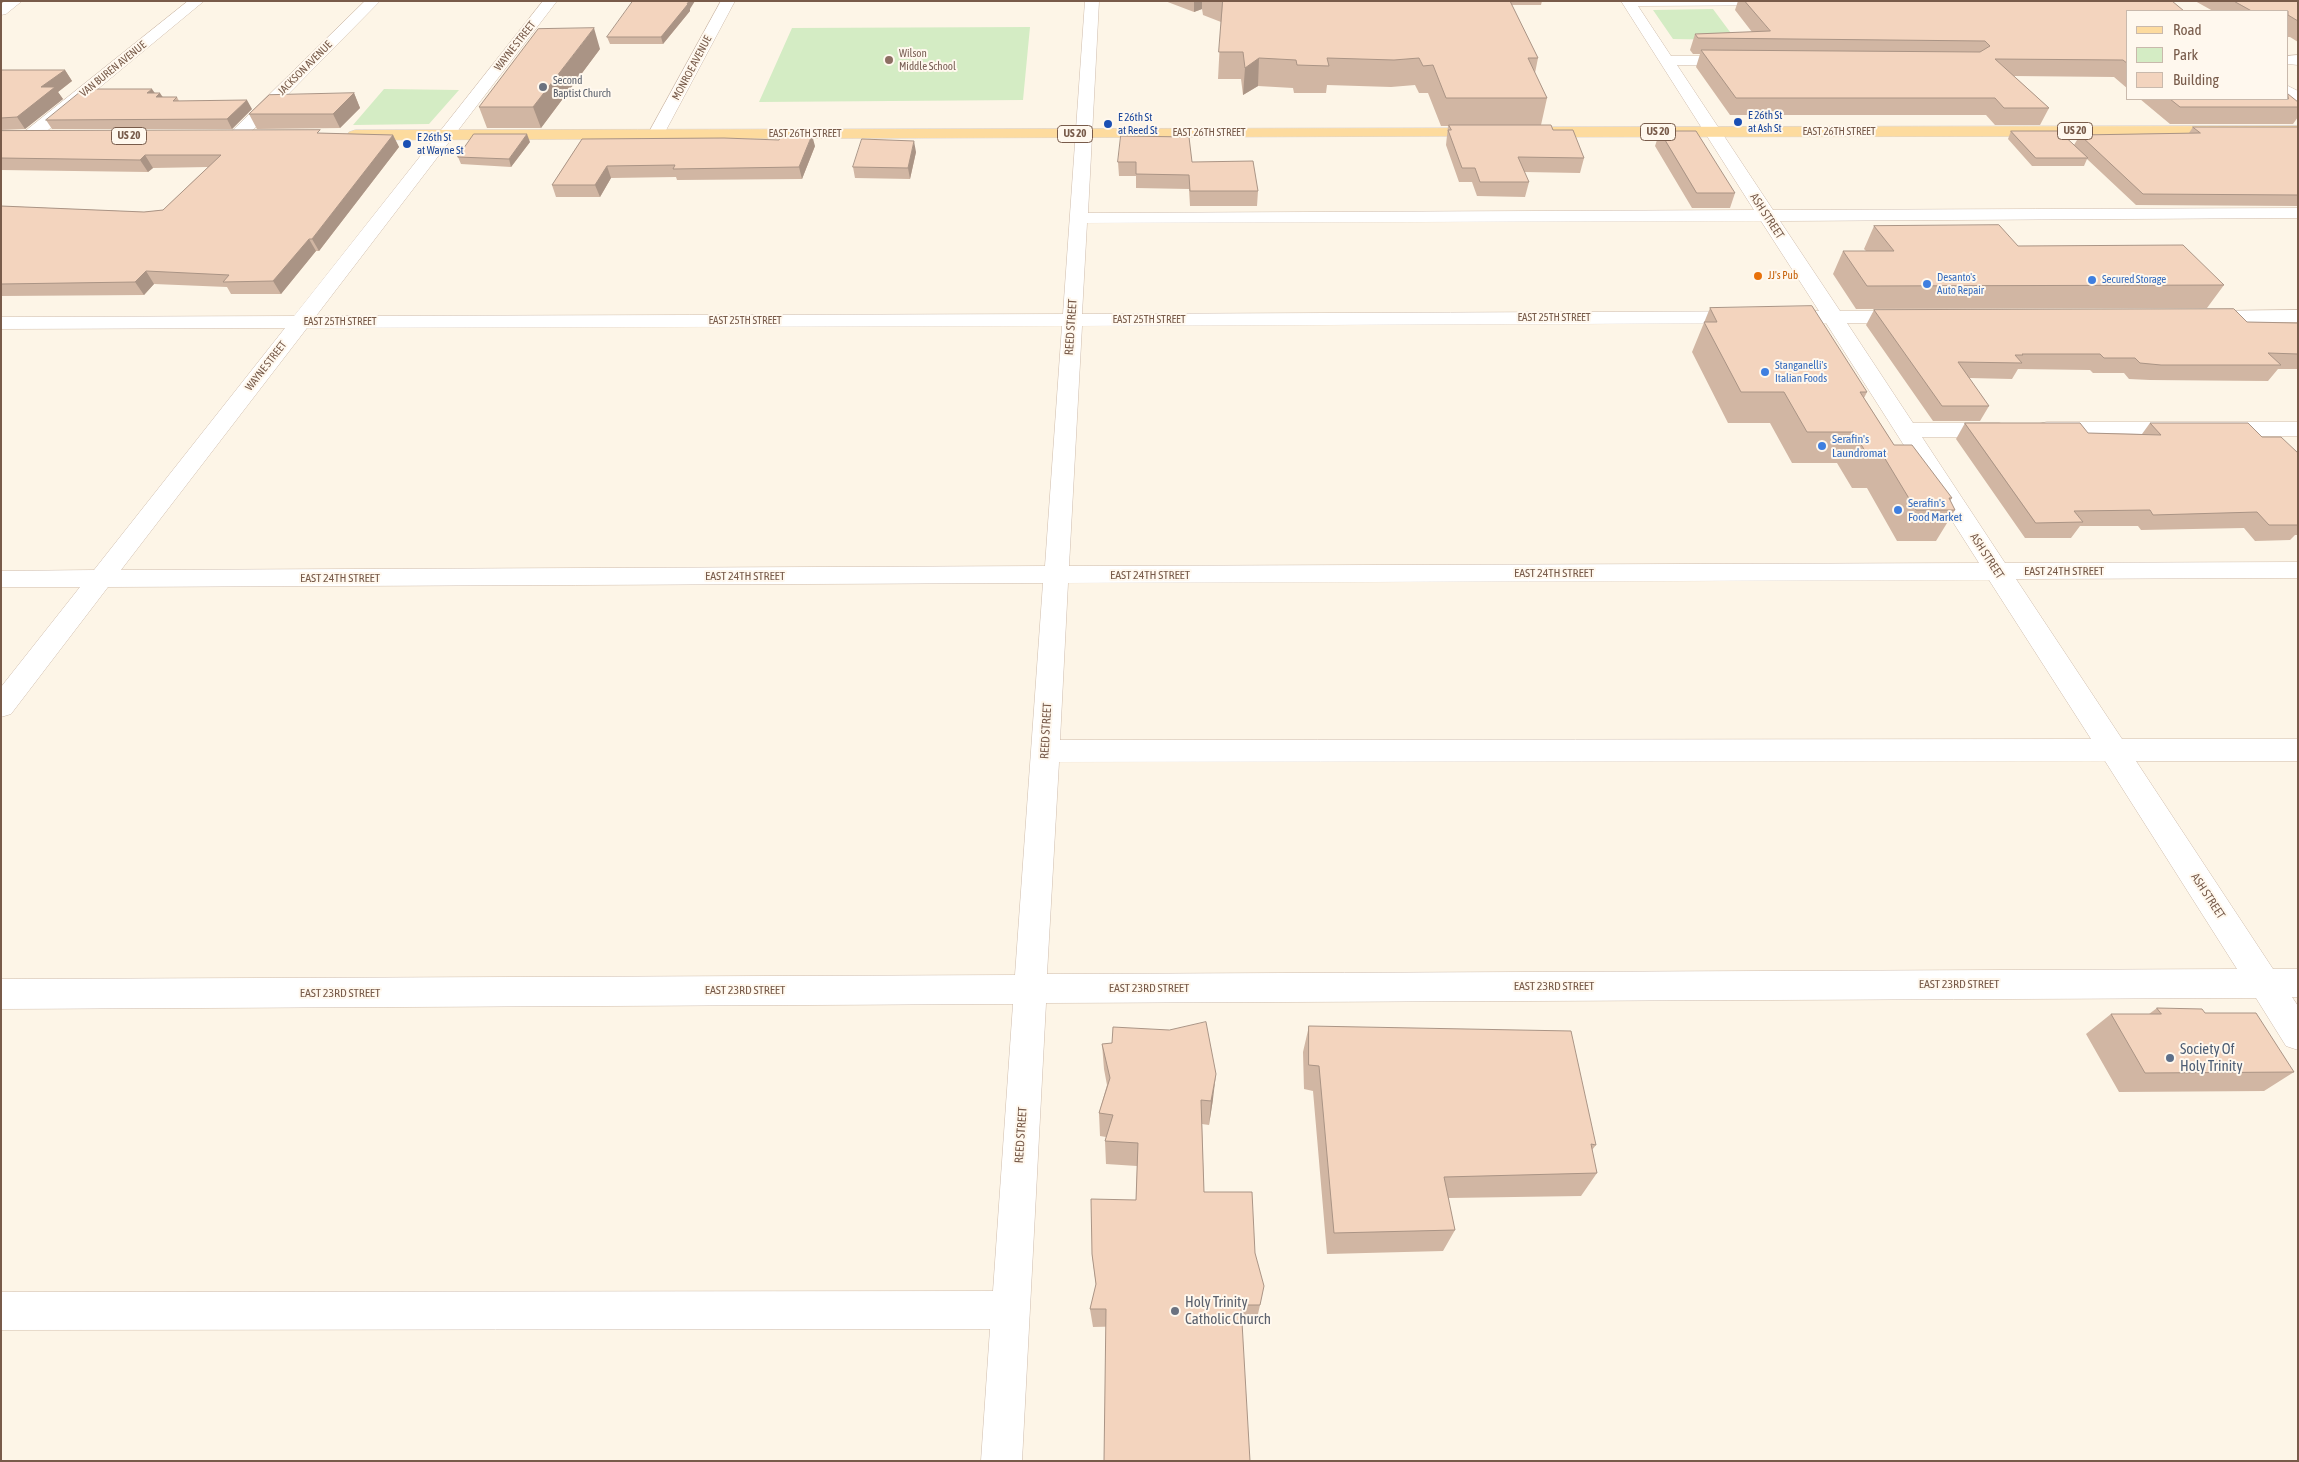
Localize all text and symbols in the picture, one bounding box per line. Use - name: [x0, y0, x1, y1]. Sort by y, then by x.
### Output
- legend: [2126, 10, 2289, 100]
- street label: WAYNE STREET: [492, 19, 538, 73]
- text: Road: [2173, 21, 2202, 38]
- street label: MONROE AVENUE: [669, 33, 715, 103]
- street label: VAN BUREN AVENUE: [77, 38, 149, 100]
- street label: JACKSON AVENUE: [275, 38, 335, 98]
- text: Park: [2173, 46, 2198, 63]
- place label: Wilson Middle School: [899, 47, 956, 73]
- marker: Wilson Middle School: [883, 54, 895, 66]
- text: Building: [2173, 71, 2219, 88]
- place label: Second Baptist Church: [553, 74, 611, 100]
- marker: Second Baptist Church: [537, 81, 549, 93]
- place label: E 26th St at Ash St: [1748, 109, 1782, 135]
- place label: E 26th St at Reed St: [1118, 111, 1158, 137]
- marker: E 26th St at Ash St: [1732, 116, 1744, 128]
- marker: E 26th St at Reed St: [1102, 118, 1114, 130]
- road number: US 20: [2058, 122, 2092, 140]
- road number: US 20: [1640, 124, 1676, 140]
- street label: EAST 26TH STREET: [1802, 125, 1876, 139]
- road number: US 20: [1058, 126, 1092, 142]
- street label: EAST 26TH STREET: [1172, 126, 1246, 140]
- street label: EAST 26TH STREET: [768, 127, 842, 141]
- road number: US 20: [112, 128, 146, 144]
- place label: E 26th St at Wayne St: [417, 131, 464, 157]
- marker: E 26th St at Wayne St: [401, 138, 413, 150]
- street label: ASH STREET: [1747, 191, 1787, 241]
- place label: JJ's Pub: [1768, 269, 1798, 283]
- marker: JJ's Pub: [1752, 270, 1764, 282]
- place label: Desanto's Auto Repair: [1937, 271, 1984, 297]
- place label: Secured Storage: [2102, 273, 2166, 287]
- marker: Secured Storage: [2086, 274, 2098, 286]
- marker: Desanto's Auto Repair: [1921, 278, 1933, 290]
- street label: REED STREET: [1062, 298, 1080, 356]
- street label: EAST 25TH STREET: [1517, 311, 1591, 325]
- street label: EAST 25TH STREET: [1112, 313, 1186, 327]
- street label: EAST 25TH STREET: [708, 314, 782, 328]
- street label: EAST 25TH STREET: [303, 315, 377, 329]
- street label: WAYNE STREET: [243, 339, 289, 393]
- place label: Stanganelli's Italian Foods: [1775, 359, 1827, 385]
- marker: Stanganelli's Italian Foods: [1759, 366, 1771, 378]
- place label: Serafin's Laundromat: [1832, 432, 1886, 460]
- marker: Serafin's Laundromat: [1816, 440, 1828, 452]
- place label: Serafin's Food Market: [1908, 496, 1962, 524]
- marker: Serafin's Food Market: [1892, 504, 1904, 516]
- street label: ASH STREET: [1967, 531, 2007, 581]
- street label: EAST 24TH STREET: [2024, 564, 2104, 578]
- street label: EAST 24TH STREET: [1514, 566, 1594, 580]
- street label: EAST 24TH STREET: [1110, 568, 1190, 582]
- street label: EAST 24TH STREET: [705, 569, 785, 583]
- street label: EAST 24TH STREET: [300, 571, 380, 585]
- street label: REED STREET: [1037, 702, 1055, 760]
- street label: ASH STREET: [2188, 871, 2228, 921]
- street label: EAST 23RD STREET: [1919, 977, 1999, 991]
- street label: EAST 23RD STREET: [1514, 979, 1594, 993]
- street label: EAST 23RD STREET: [1109, 981, 1189, 995]
- street label: EAST 23RD STREET: [705, 983, 785, 997]
- street label: EAST 23RD STREET: [300, 986, 380, 1000]
- place label: Society Of Holy Trinity: [2180, 1040, 2243, 1075]
- marker: Society Of Holy Trinity: [2164, 1052, 2176, 1064]
- street label: REED STREET: [1012, 1106, 1030, 1164]
- place label: Holy Trinity Catholic Church: [1185, 1293, 1271, 1328]
- marker: Holy Trinity Catholic Church: [1169, 1305, 1181, 1317]

